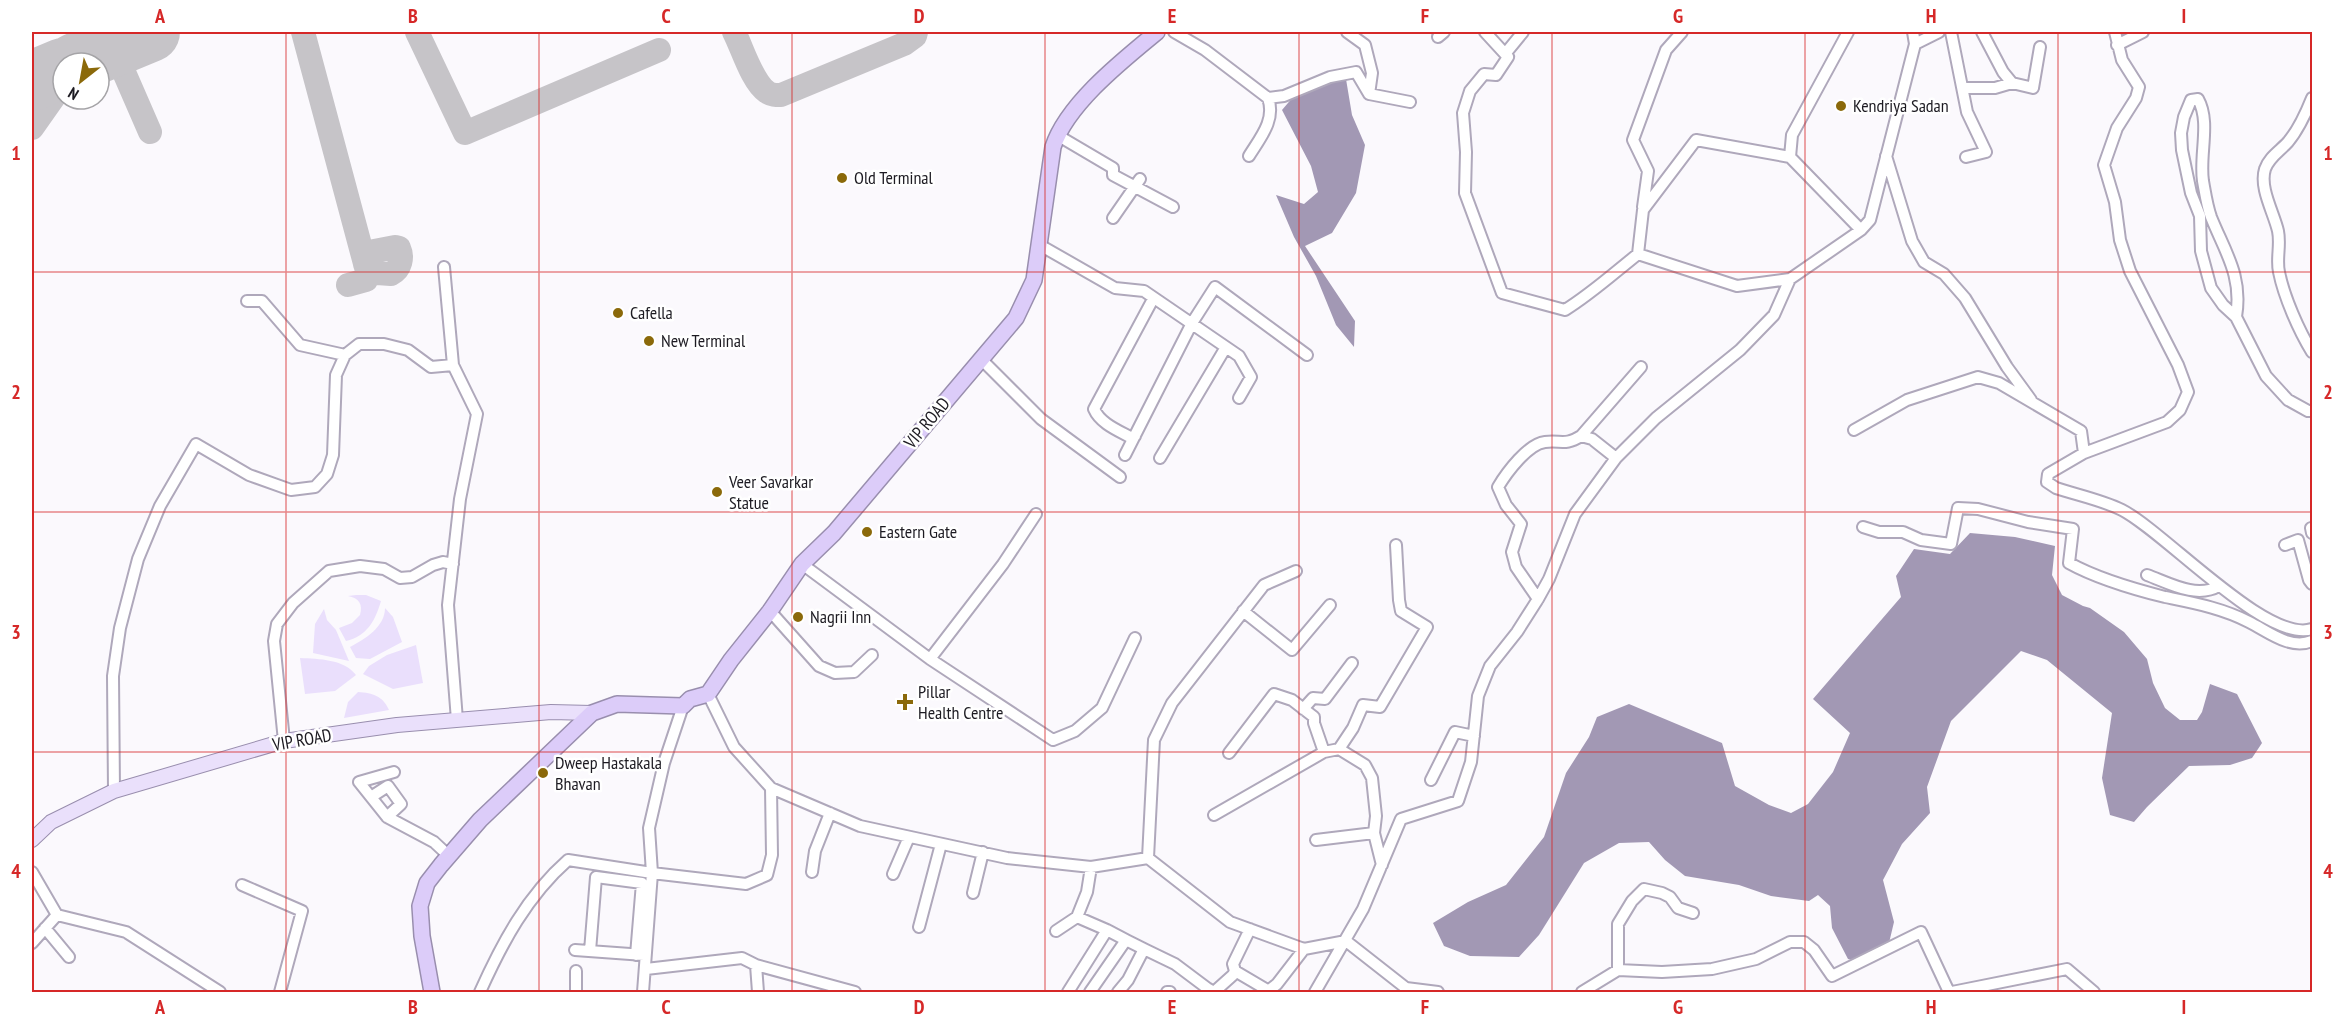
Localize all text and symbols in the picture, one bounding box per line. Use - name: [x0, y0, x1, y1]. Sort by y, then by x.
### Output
- text: A: [154, 3, 166, 29]
- text: B: [408, 3, 418, 29]
- text: C: [661, 3, 671, 29]
- text: D: [914, 3, 925, 29]
- text: E: [1168, 3, 1176, 29]
- text: F: [1421, 3, 1429, 29]
- text: G: [1673, 3, 1683, 29]
- text: H: [1926, 3, 1936, 29]
- text: I: [2182, 3, 2186, 29]
- north arrow: [51, 51, 111, 111]
- text: N: [64, 83, 82, 105]
- place label: Kendriya Sadan: [1853, 94, 1949, 117]
- marker: Kendriya Sadan: [1834, 99, 1848, 113]
- text: 1: [11, 140, 21, 166]
- text: 1: [2323, 140, 2333, 166]
- place label: Old Terminal: [854, 166, 934, 189]
- marker: Old Terminal: [835, 171, 849, 185]
- place label: Cafella: [630, 301, 673, 324]
- marker: Cafella: [611, 306, 625, 320]
- place label: New Terminal: [661, 329, 746, 352]
- marker: New Terminal: [642, 334, 656, 348]
- text: 2: [11, 379, 21, 405]
- text: 2: [2323, 379, 2333, 405]
- street label: VIP ROAD: [898, 392, 955, 454]
- place label: Veer Savarkar Statue: [728, 470, 813, 514]
- marker: Veer Savarkar Statue: [710, 485, 724, 499]
- place label: Eastern Gate: [879, 520, 957, 543]
- marker: Eastern Gate: [860, 525, 874, 539]
- place label: Nagrii Inn: [810, 605, 871, 628]
- marker: Nagrii Inn: [791, 610, 805, 624]
- text: 3: [11, 619, 21, 645]
- text: 3: [2323, 619, 2333, 645]
- place label: Pillar Health Centre: [918, 680, 1004, 724]
- marker: Pillar Health Centre: [896, 693, 914, 711]
- street label: VIP ROAD: [270, 723, 333, 756]
- place label: Dweep Hastakala Bhavan: [555, 751, 662, 795]
- marker: Dweep Hastakala Bhavan: [536, 766, 550, 780]
- text: 4: [11, 858, 21, 884]
- text: 4: [2323, 858, 2333, 884]
- text: A: [154, 994, 166, 1020]
- text: B: [408, 994, 418, 1020]
- text: C: [661, 994, 671, 1020]
- text: D: [914, 994, 925, 1020]
- text: E: [1168, 994, 1176, 1020]
- text: F: [1421, 994, 1429, 1020]
- text: G: [1673, 994, 1683, 1020]
- text: H: [1926, 994, 1936, 1020]
- text: I: [2182, 994, 2186, 1020]

